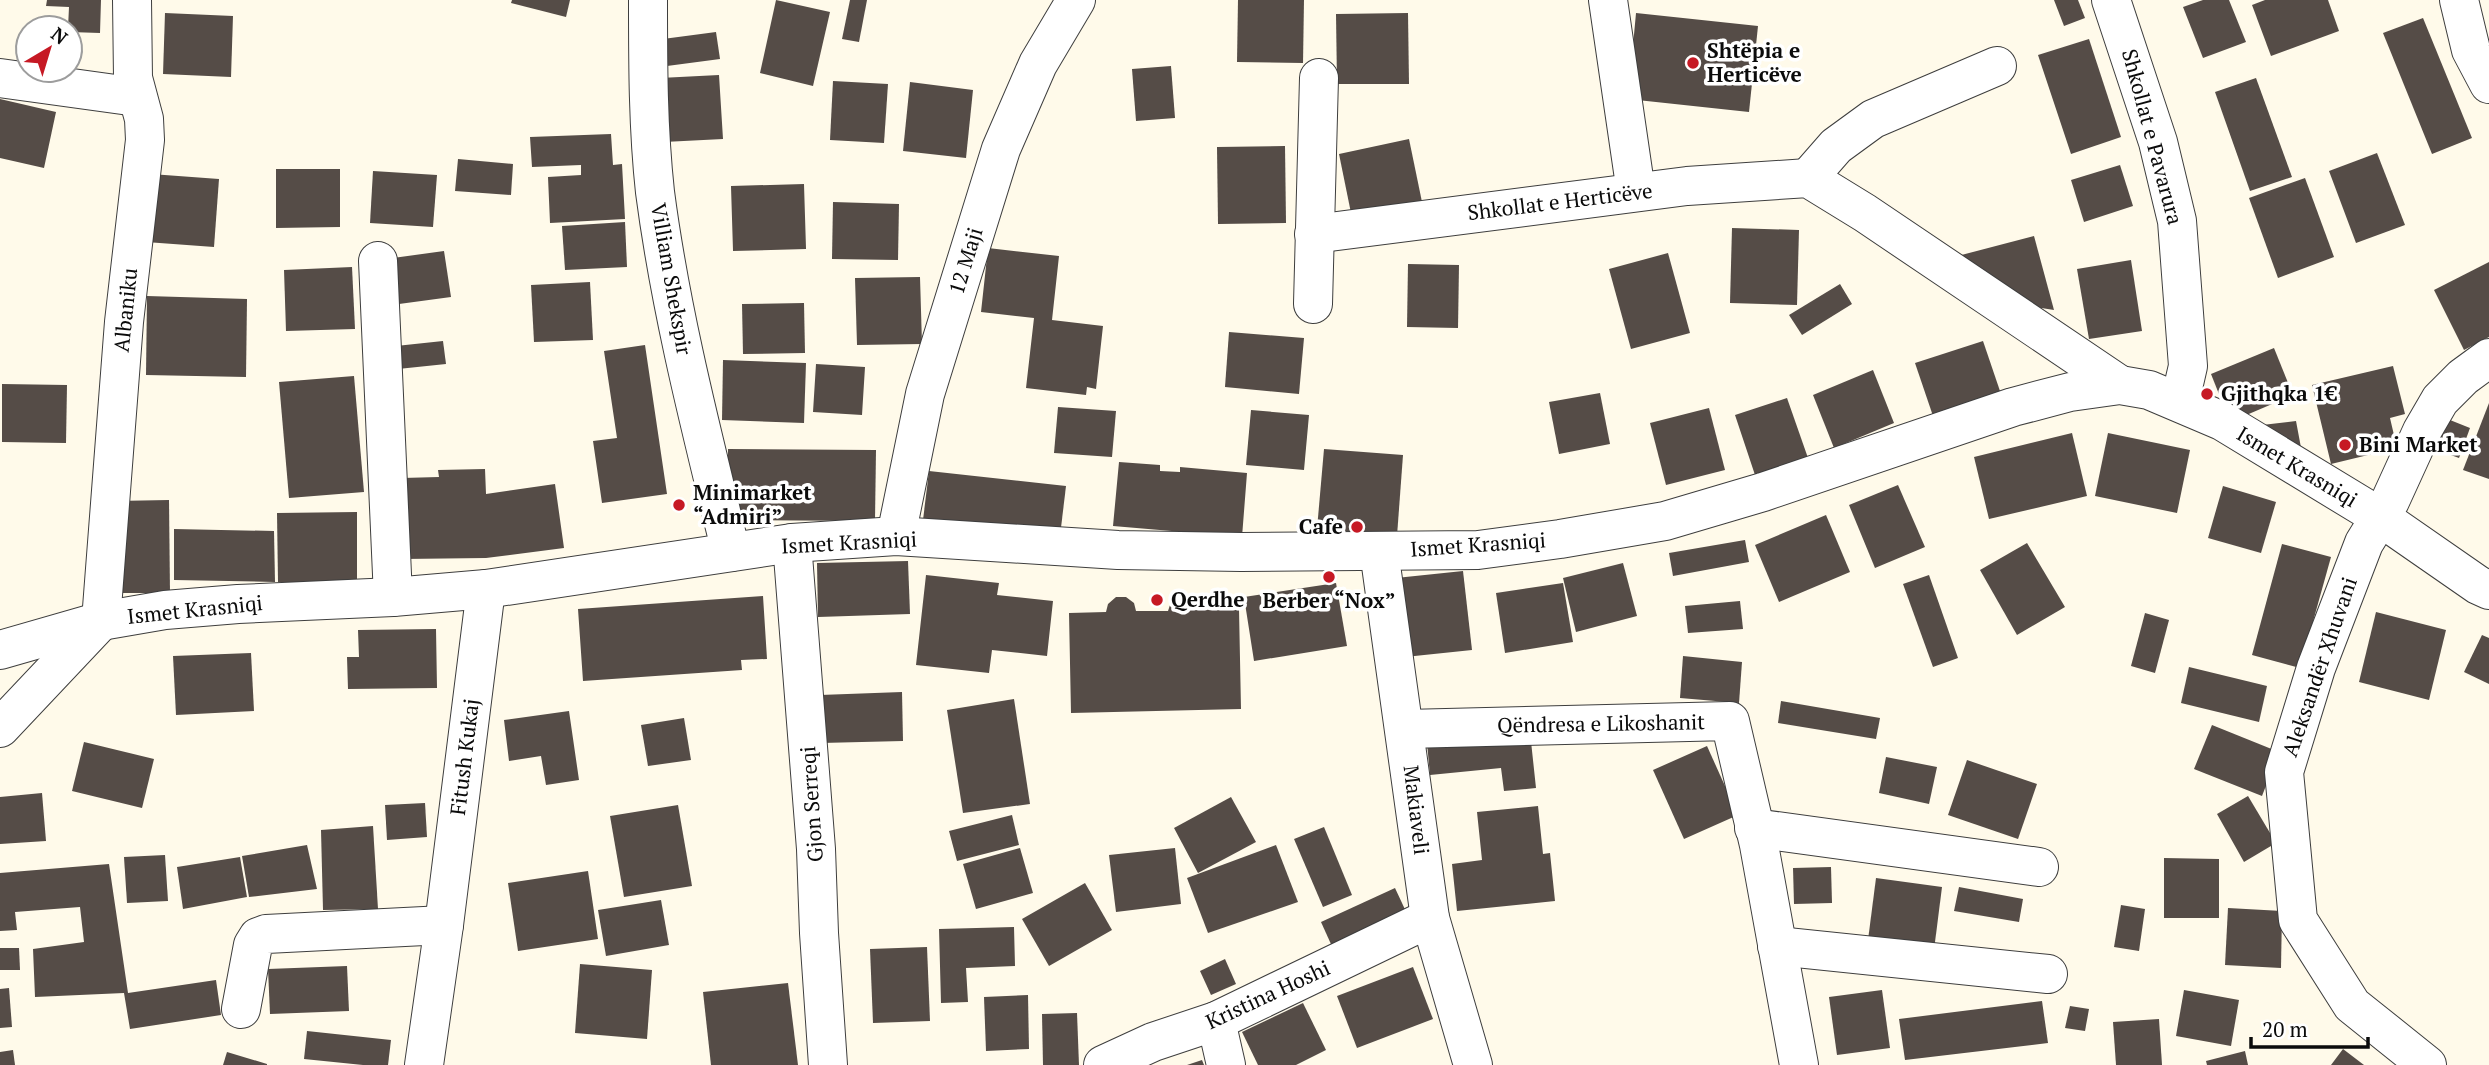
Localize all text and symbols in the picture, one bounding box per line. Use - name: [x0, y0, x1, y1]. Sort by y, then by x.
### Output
- north arrow: [14, 14, 84, 84]
- text: N: [46, 21, 74, 50]
- place label: Shtëpia e Herticëve: [1707, 36, 1802, 88]
- street label: Shkollat e Pavarura: [2116, 46, 2190, 228]
- marker: Shtëpia e Herticëve: [1685, 55, 1701, 71]
- street label: Shkollat e Herticëve: [1466, 176, 1654, 226]
- street label: Villiam Shekspir: [645, 201, 699, 357]
- street label: 12 Maji: [942, 224, 988, 298]
- street label: Albaniku: [107, 266, 143, 353]
- place label: Gjithqka 1€: [2221, 379, 2337, 407]
- marker: Gjithqka 1€: [2199, 386, 2215, 402]
- street label: Ismet Krasniqi: [2232, 419, 2363, 513]
- place label: Bini Market: [2359, 430, 2478, 458]
- marker: Bini Market: [2337, 437, 2353, 453]
- place label: Minimarket “Admiri”: [693, 478, 812, 530]
- marker: Minimarket “Admiri”: [671, 497, 687, 513]
- place label: Cafe: [1299, 512, 1343, 540]
- marker: Cafe: [1349, 519, 1365, 535]
- street label: Ismet Krasniqi: [780, 524, 918, 560]
- street label: Ismet Krasniqi: [1409, 525, 1547, 563]
- marker: Berber “Nox”: [1321, 569, 1337, 585]
- street label: Aleksandër Xhuvani: [2275, 573, 2363, 760]
- place label: Qerdhe: [1171, 585, 1244, 613]
- place label: Berber “Nox”: [1263, 586, 1395, 614]
- street label: Ismet Krasniqi: [126, 588, 264, 630]
- marker: Qerdhe: [1149, 592, 1165, 608]
- street label: Fitush Kukaj: [443, 697, 485, 817]
- street label: Qëndresa e Likoshanit: [1497, 707, 1705, 739]
- street label: Gjon Serreqi: [793, 745, 829, 863]
- street label: Makiaveli: [1398, 763, 1436, 856]
- street label: Kristina Hoshi: [1201, 953, 1334, 1035]
- scale bar: [2251, 1006, 2368, 1050]
- text: 20 m: [2262, 1015, 2308, 1043]

